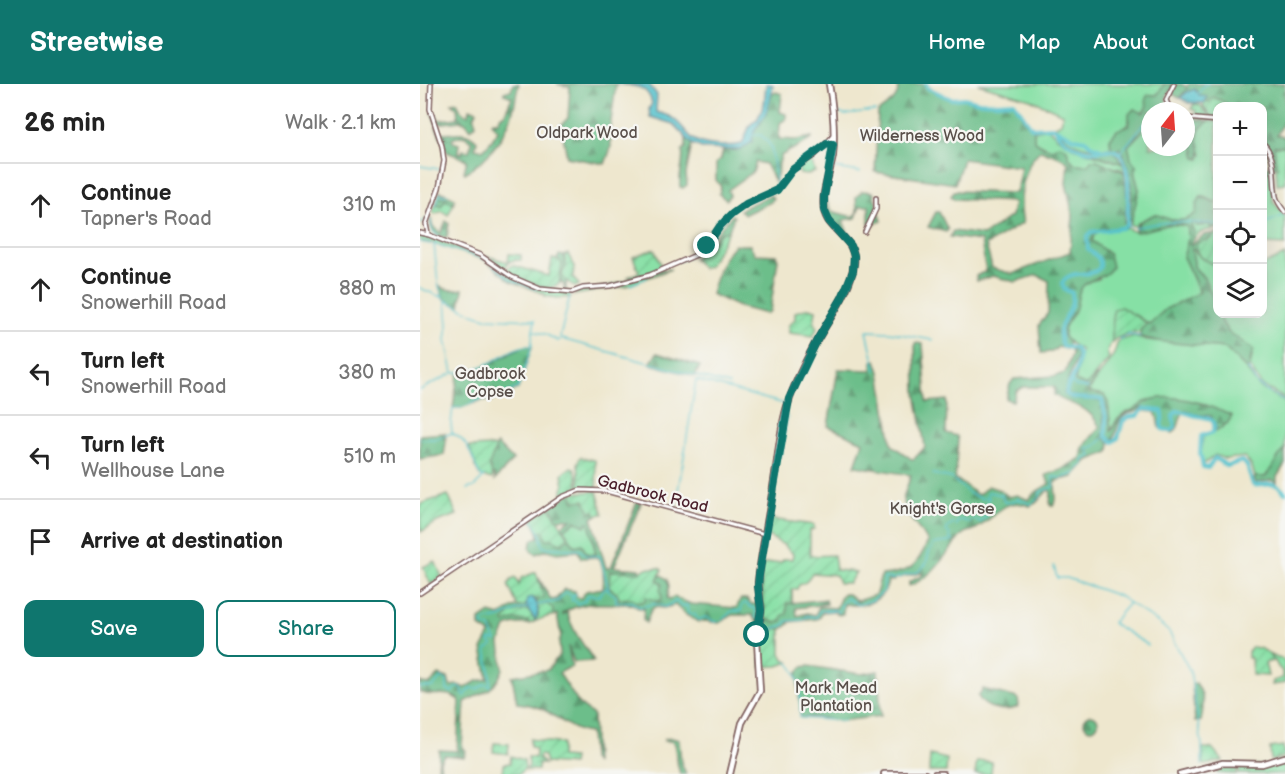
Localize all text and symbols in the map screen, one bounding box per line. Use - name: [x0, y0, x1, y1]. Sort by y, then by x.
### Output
- text: Streetwise: [30, 26, 163, 59]
- text: Home: [928, 30, 985, 55]
- text: Map: [1018, 30, 1060, 55]
- text: About: [1093, 30, 1148, 55]
- text: Contact: [1181, 30, 1255, 55]
- north arrow: [1141, 102, 1195, 156]
- map controls: [1213, 102, 1267, 318]
- button: +: [1213, 102, 1267, 156]
- text: 26 min: [24, 108, 105, 139]
- text: Walk · 2.1 km: [285, 111, 396, 135]
- park label: Oldpark Wood: [536, 124, 638, 143]
- park label: Wilderness Wood: [860, 127, 984, 146]
- button: −: [1213, 156, 1267, 210]
- text: Continue: [81, 180, 171, 207]
- icon: ahead: [24, 189, 57, 222]
- text: 310 m: [342, 193, 396, 217]
- text: Tapner's Road: [81, 207, 212, 231]
- button: locate: [1213, 210, 1267, 264]
- route end: [693, 232, 719, 258]
- text: Continue: [81, 264, 171, 291]
- button: layers: [1213, 264, 1267, 318]
- icon: ahead: [24, 273, 57, 306]
- text: 880 m: [339, 277, 396, 301]
- text: Snowerhill Road: [81, 291, 226, 315]
- text: Turn left: [81, 348, 165, 375]
- icon: left: [24, 357, 57, 390]
- text: 380 m: [338, 361, 396, 385]
- park label: Gadbrook Copse: [455, 365, 526, 402]
- text: Snowerhill Road: [81, 375, 226, 399]
- text: Turn left: [81, 432, 165, 459]
- icon: left: [24, 441, 57, 474]
- text: 510 m: [343, 445, 396, 469]
- text: Wellhouse Lane: [81, 459, 225, 483]
- street label: Gadbrook Road: [595, 471, 710, 517]
- park label: Knight's Gorse: [889, 500, 995, 519]
- icon: arrive: [24, 525, 57, 558]
- text: Arrive at destination: [81, 528, 283, 555]
- button: Save: [24, 600, 204, 657]
- button: Share: [216, 600, 396, 657]
- route start: [743, 621, 769, 647]
- park label: Mark Mead Plantation: [795, 679, 877, 716]

